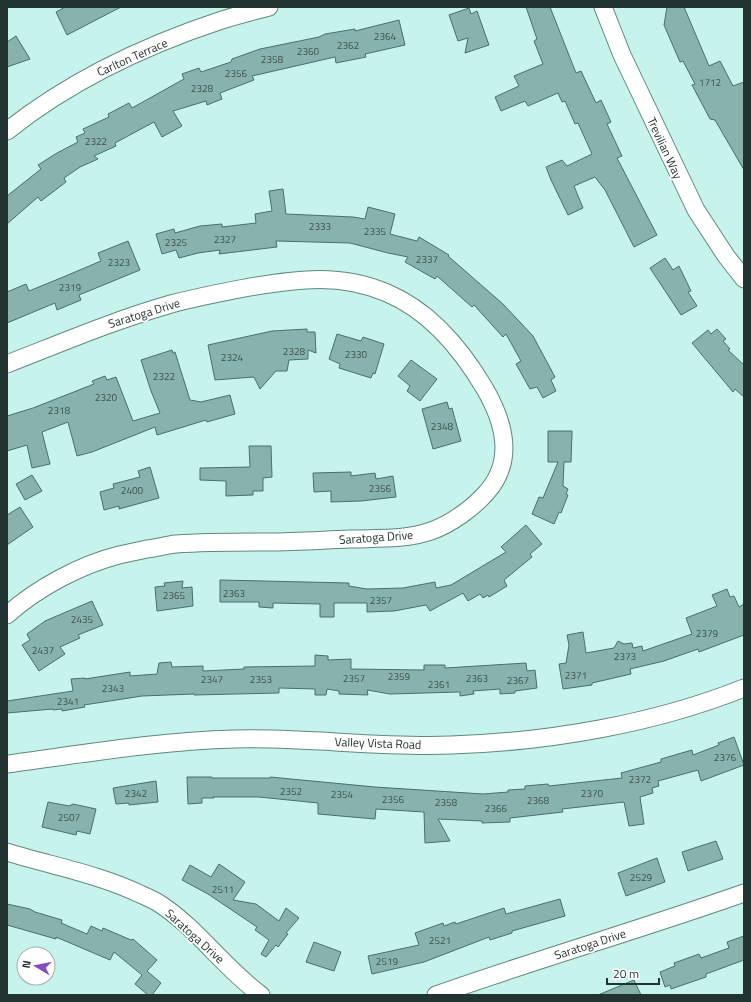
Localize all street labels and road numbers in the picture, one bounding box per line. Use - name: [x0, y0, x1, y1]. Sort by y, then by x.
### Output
- street label: Carlton Terrace: [93, 33, 171, 81]
- street label: Trevilian Way: [642, 114, 688, 182]
- street label: Saratoga Drive: [106, 293, 182, 333]
- street label: Saratoga Drive: [338, 525, 414, 549]
- street label: Valley Vista Road: [334, 732, 422, 754]
- street label: Saratoga Drive: [161, 904, 229, 968]
- street label: Saratoga Drive: [552, 923, 628, 965]

